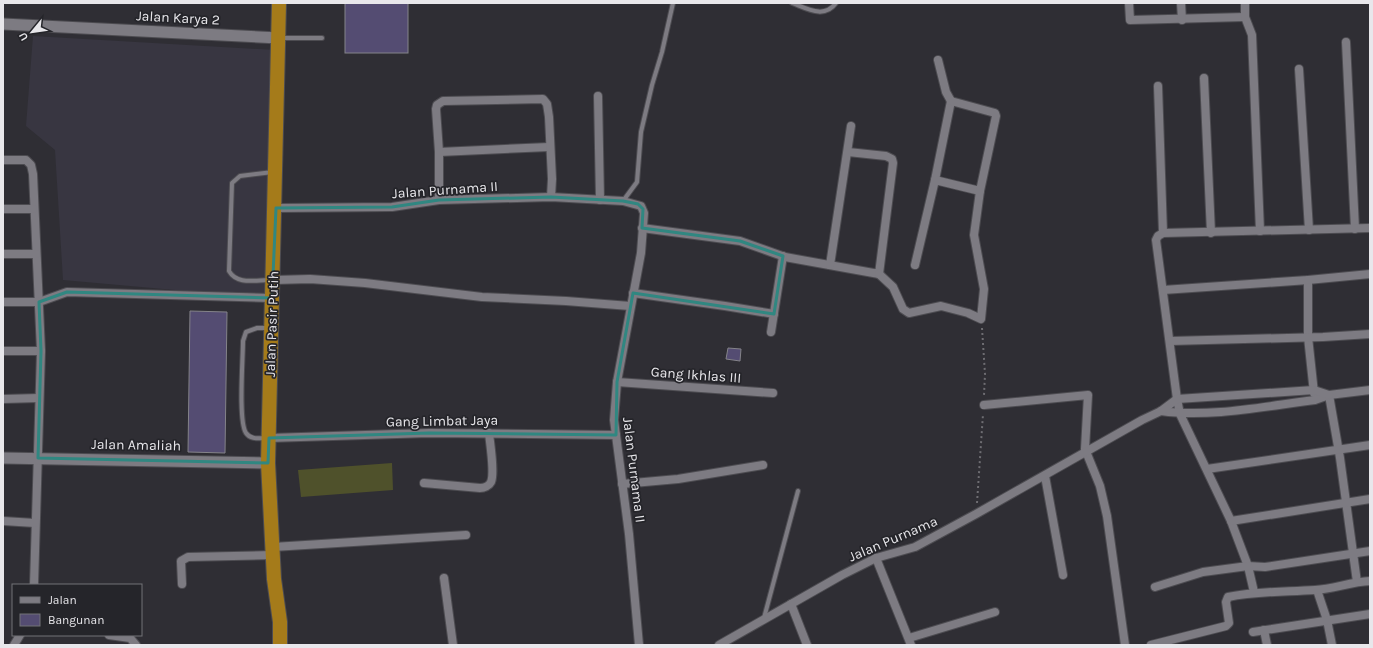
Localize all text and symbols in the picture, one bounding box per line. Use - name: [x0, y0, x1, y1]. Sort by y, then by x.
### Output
- street label: Jalan Karya 2: [136, 7, 220, 29]
- north arrow: [12, 12, 52, 52]
- text: U: [16, 30, 31, 43]
- street label: Jalan Purnama II: [391, 178, 499, 202]
- street label: Jalan Pasir Putih: [262, 271, 282, 377]
- street label: Gang Ikhlas III: [650, 363, 742, 387]
- street label: Gang Limbat Jaya: [386, 412, 498, 430]
- street label: Jalan Purnama II: [619, 416, 649, 524]
- street label: Jalan Amaliah: [91, 436, 181, 454]
- street label: Jalan Purnama: [846, 513, 940, 565]
- legend: [12, 584, 142, 636]
- text: Jalan: [48, 593, 77, 607]
- text: Bangunan: [48, 613, 104, 627]

